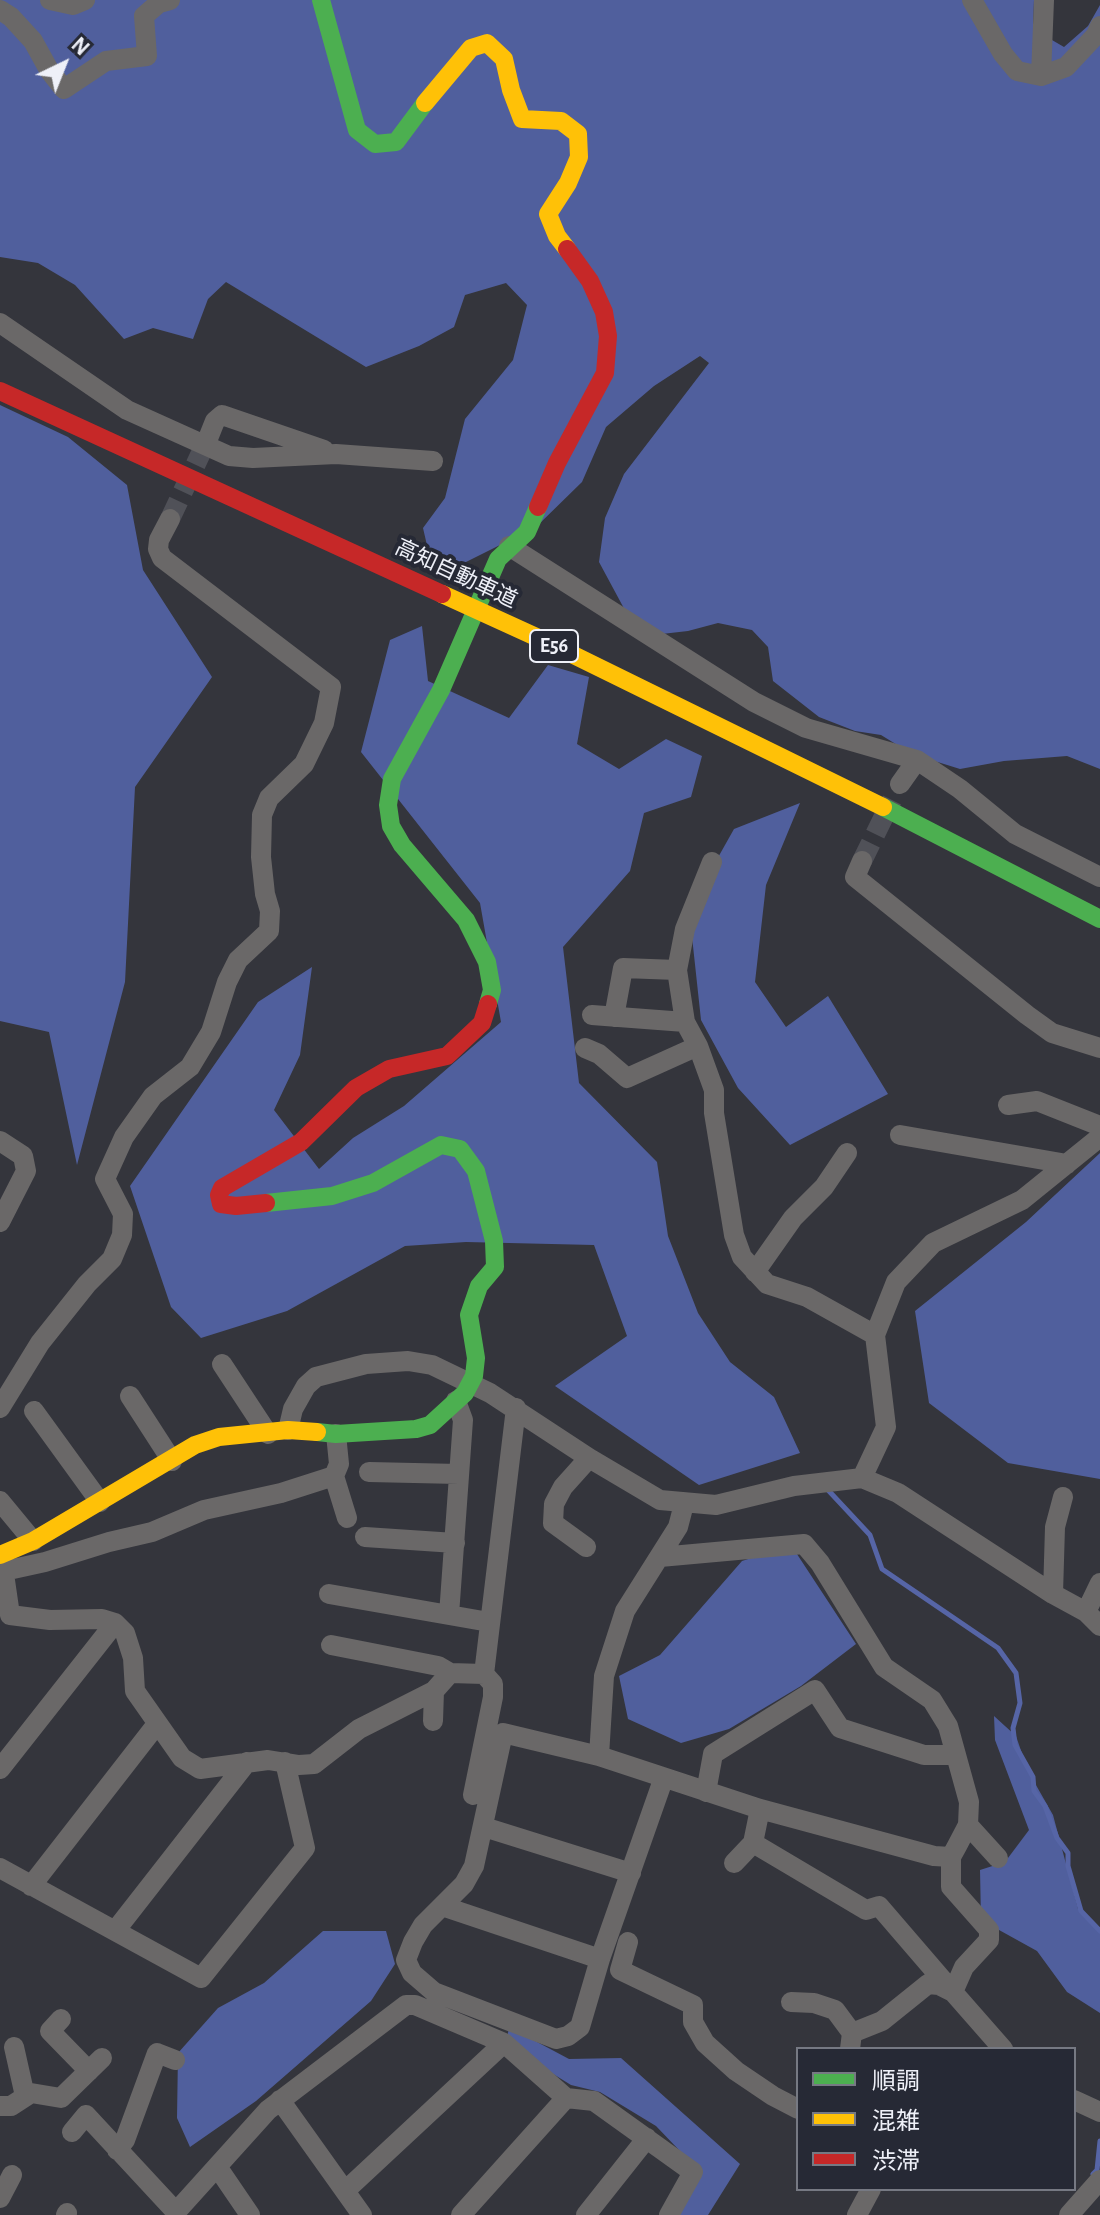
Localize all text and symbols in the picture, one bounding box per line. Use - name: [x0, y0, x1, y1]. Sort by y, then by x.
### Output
- north arrow: [24, 24, 104, 104]
- text: N: [67, 33, 93, 60]
- street label: 高知自動車道: [391, 534, 521, 614]
- road number: E56: [530, 630, 578, 662]
- legend: [796, 2047, 1076, 2191]
- text: 順調: [872, 2070, 920, 2094]
- text: 混雑: [872, 2110, 920, 2134]
- text: 渋滞: [872, 2150, 920, 2174]

